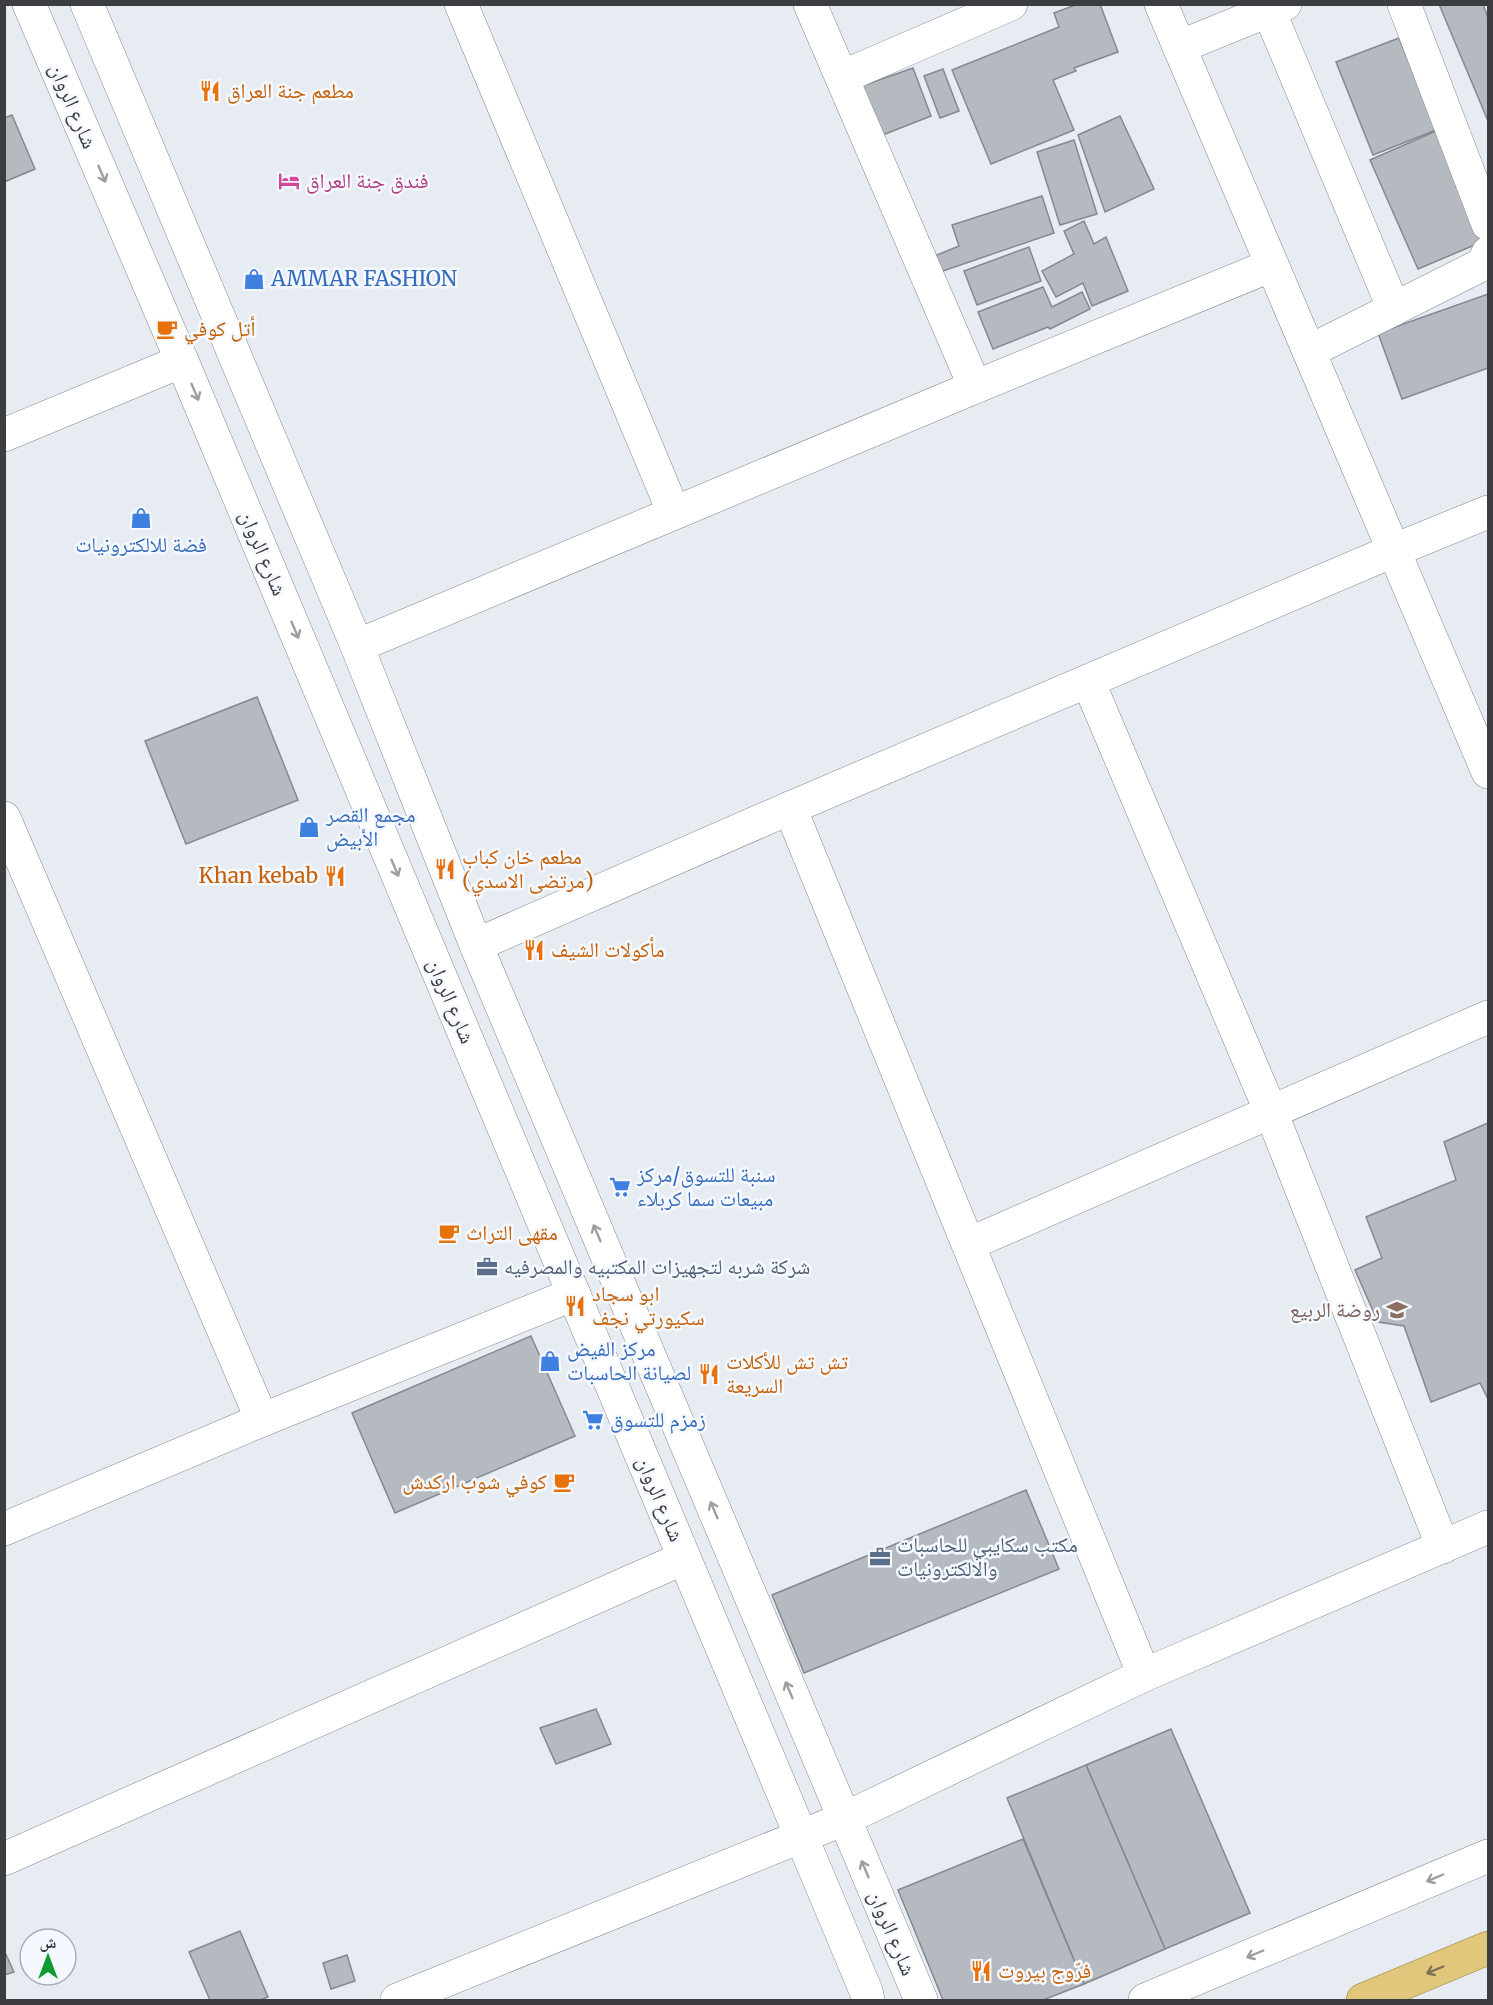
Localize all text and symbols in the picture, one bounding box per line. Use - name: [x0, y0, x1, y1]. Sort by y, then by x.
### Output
- street label: شارع الروان: [43, 59, 103, 152]
- place label: مطعم جنة العراق: [227, 77, 354, 105]
- restaurant icon: مطعم جنة العراق: [198, 79, 222, 103]
- one-way arrow: [97, 164, 108, 183]
- place label: فندق جنة العراق: [306, 167, 429, 194]
- hotel icon: فندق جنة العراق: [277, 169, 301, 193]
- place label: AMMAR FASHION: [270, 265, 457, 292]
- shop icon: AMMAR FASHION: [242, 267, 266, 291]
- place label: أتل كوفي: [184, 315, 255, 345]
- cafe icon: أتل كوفي: [155, 317, 179, 341]
- one-way arrow: [190, 382, 201, 400]
- shop icon: فضة للالكترونيات: [129, 506, 153, 530]
- street label: شارع الروان: [233, 506, 293, 599]
- place label: فضة للالكترونيات: [75, 531, 207, 558]
- one-way arrow: [290, 620, 301, 638]
- place label: مجمع القصر الأبيض: [325, 801, 416, 852]
- shop icon: مجمع القصر الأبيض: [297, 815, 321, 839]
- place label: مطعم خان كباب (مرتضى الاسدي): [462, 843, 594, 897]
- restaurant icon: مطعم خان كباب (مرتضى الاسدي): [433, 857, 457, 881]
- one-way arrow: [390, 858, 401, 876]
- place label: Khan kebab: [199, 862, 318, 889]
- restaurant icon: Khan kebab: [323, 864, 347, 888]
- place label: مأكولات الشيف: [551, 936, 665, 963]
- restaurant icon: مأكولات الشيف: [522, 938, 546, 962]
- street label: شارع الروان: [421, 954, 481, 1047]
- place label: سنبة للتسوق/مركز مبيعات سما كربلاء: [636, 1161, 776, 1212]
- supermarket icon: سنبة للتسوق/مركز مبيعات سما كربلاء: [608, 1175, 632, 1199]
- place label: مقهى التراث: [466, 1219, 558, 1246]
- cafe icon: مقهى التراث: [437, 1221, 461, 1245]
- one-way arrow: [591, 1225, 603, 1243]
- place label: شركة شربه لتجهيزات المكتبيه والمصرفيه: [504, 1253, 810, 1280]
- office icon: شركة شربه لتجهيزات المكتبيه والمصرفيه: [475, 1255, 499, 1279]
- place label: ابو سجاد سكيورتي نجف: [592, 1280, 704, 1334]
- restaurant icon: ابو سجاد سكيورتي نجف: [563, 1294, 587, 1318]
- place label: روضة الربيع: [1290, 1296, 1380, 1323]
- school or university icon: روضة الربيع: [1385, 1298, 1409, 1322]
- place label: مركز الفيض لصيانة الحاسبات: [567, 1335, 691, 1386]
- place label: تش تش للأكلات السريعة: [726, 1348, 848, 1399]
- shop icon: مركز الفيض لصيانة الحاسبات: [538, 1349, 562, 1373]
- restaurant icon: تش تش للأكلات السريعة: [697, 1362, 721, 1386]
- place label: زمزم للتسوق: [610, 1406, 706, 1434]
- supermarket icon: زمزم للتسوق: [581, 1408, 605, 1432]
- street label: شارع الروان: [630, 1452, 690, 1545]
- place label: كوفي شوب اركدش: [402, 1468, 547, 1498]
- cafe icon: كوفي شوب اركدش: [552, 1470, 576, 1494]
- one-way arrow: [708, 1501, 719, 1520]
- place label: مكتب سكايبي للحاسبات والالكترونيات: [897, 1531, 1078, 1582]
- office icon: مكتب سكايبي للحاسبات والالكترونيات: [868, 1545, 892, 1569]
- one-way arrow: [783, 1681, 794, 1699]
- one-way arrow: [859, 1861, 870, 1879]
- one-way arrow: [1426, 1873, 1444, 1885]
- street label: شارع الروان: [862, 1886, 922, 1979]
- north arrow: [18, 1927, 78, 1987]
- text: ش: [40, 1932, 57, 1952]
- one-way arrow: [1246, 1949, 1265, 1960]
- place label: فرّوج بيروت: [998, 1957, 1091, 1984]
- restaurant icon: فرّوج بيروت: [969, 1959, 993, 1983]
- one-way arrow: [1426, 1965, 1444, 1976]

